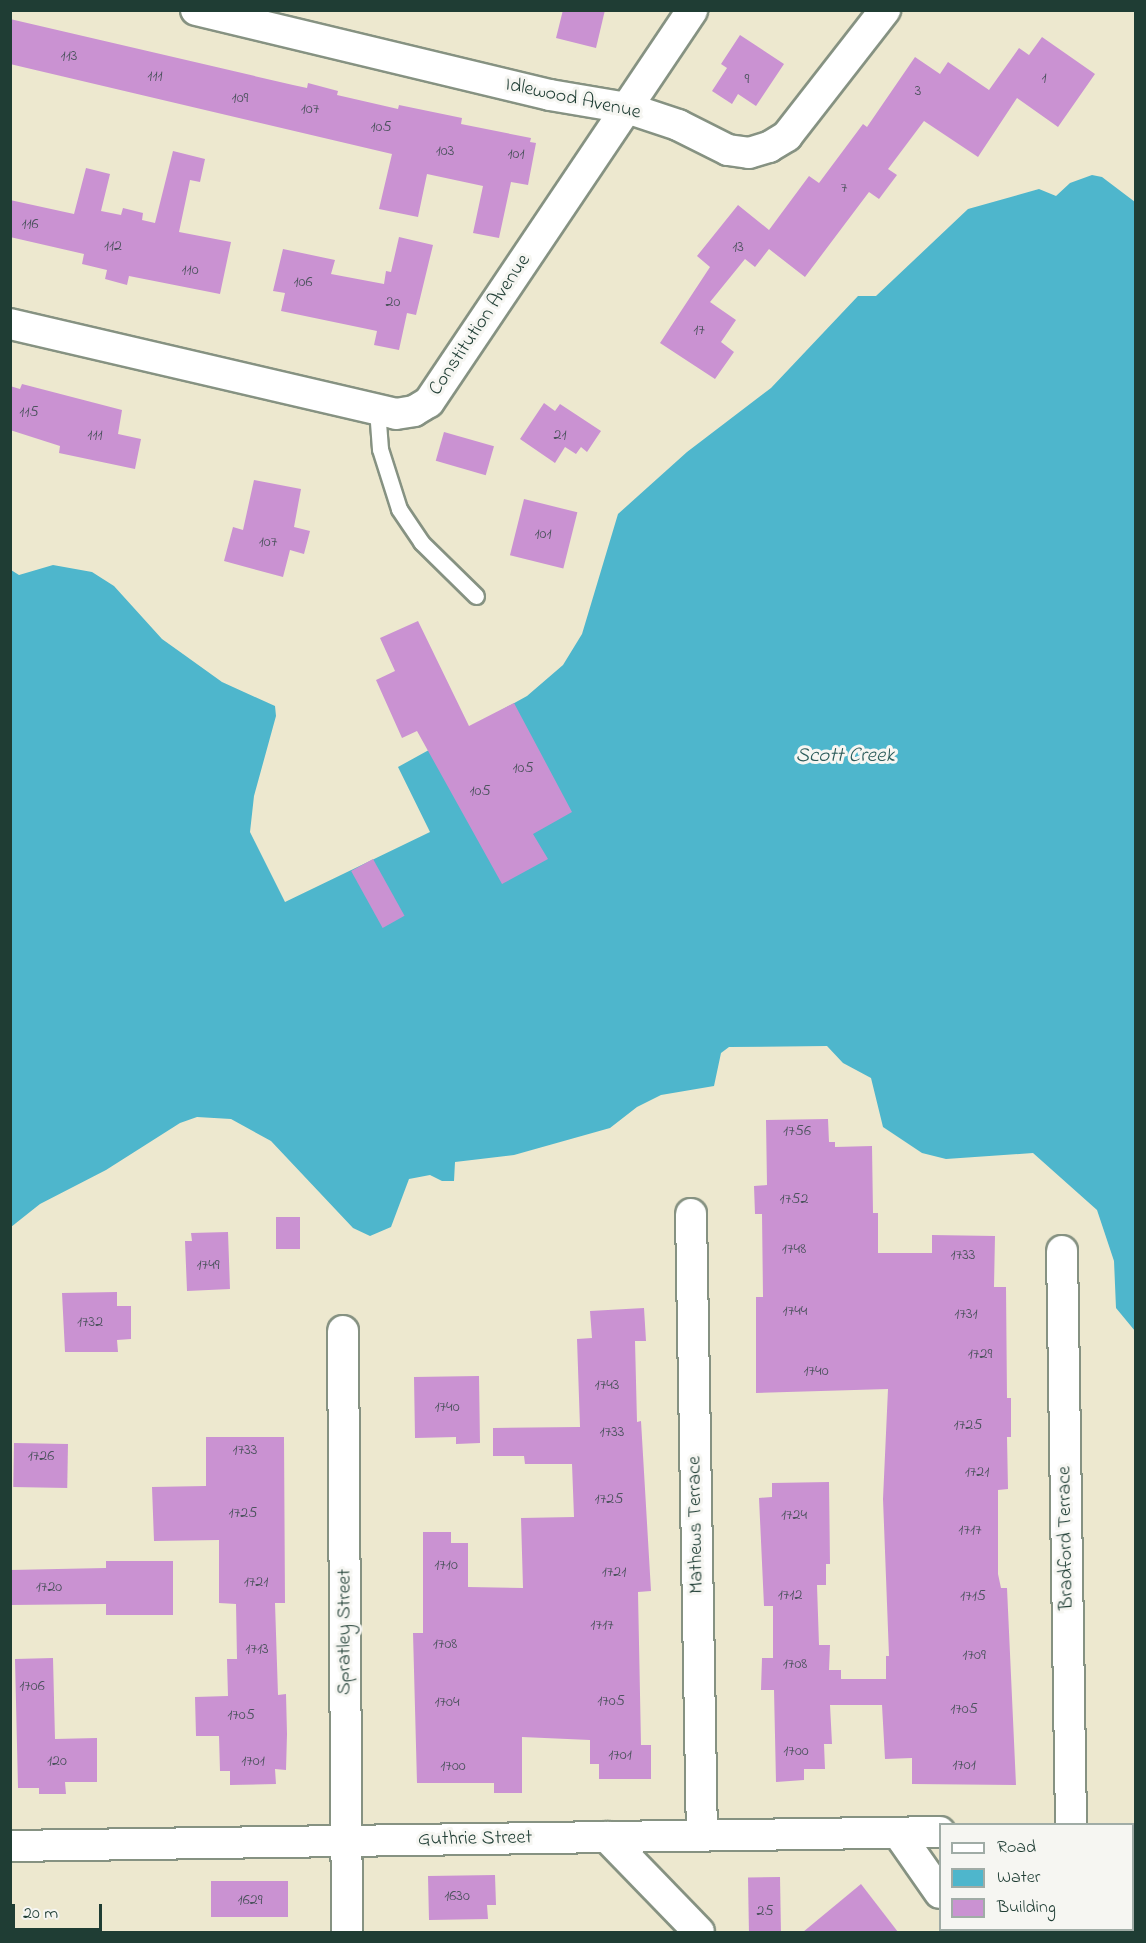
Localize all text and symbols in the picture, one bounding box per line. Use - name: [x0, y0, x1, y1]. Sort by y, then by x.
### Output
- house number: 113: [61, 46, 77, 66]
- house number: 111: [147, 66, 163, 86]
- house number: 1: [1041, 68, 1047, 88]
- house number: 9: [745, 69, 749, 89]
- street label: Idlewood Avenue: [503, 73, 643, 125]
- house number: 3: [915, 81, 921, 101]
- house number: 109: [232, 88, 248, 108]
- house number: 107: [301, 99, 319, 119]
- house number: 105: [370, 117, 392, 137]
- house number: 103: [436, 141, 454, 161]
- house number: 101: [507, 144, 525, 164]
- house number: 7: [841, 178, 847, 198]
- house number: 116: [21, 214, 39, 234]
- house number: 112: [104, 236, 122, 256]
- house number: 13: [732, 237, 744, 257]
- street label: Constitution Avenue: [424, 250, 536, 400]
- house number: 110: [181, 260, 199, 280]
- house number: 106: [293, 272, 313, 292]
- house number: 20: [386, 292, 400, 312]
- house number: 17: [693, 320, 705, 340]
- house number: 115: [19, 402, 39, 422]
- house number: 111: [87, 425, 103, 445]
- house number: 21: [553, 425, 567, 445]
- house number: 101: [534, 524, 552, 544]
- house number: 107: [259, 532, 277, 552]
- water label: Scott Creek: [795, 743, 895, 769]
- house number: 105: [512, 758, 534, 778]
- house number: 105: [469, 781, 491, 801]
- house number: 1756: [783, 1121, 811, 1141]
- house number: 1752: [780, 1189, 808, 1209]
- house number: 1748: [782, 1239, 806, 1259]
- house number: 1733: [951, 1245, 975, 1265]
- house number: 1749: [196, 1255, 220, 1275]
- house number: 1744: [783, 1301, 807, 1321]
- house number: 1731: [954, 1304, 978, 1324]
- house number: 1732: [77, 1312, 103, 1332]
- house number: 1729: [968, 1344, 992, 1364]
- house number: 1740: [803, 1361, 829, 1381]
- house number: 1743: [595, 1375, 619, 1395]
- house number: 1740: [434, 1397, 460, 1417]
- house number: 1725: [954, 1415, 982, 1435]
- house number: 1733: [600, 1422, 624, 1442]
- house number: 1733: [233, 1440, 257, 1460]
- house number: 1726: [28, 1446, 54, 1466]
- street label: Mathews Terrace: [683, 1456, 709, 1594]
- house number: 1721: [965, 1462, 989, 1482]
- street label: Bradford Terrace: [1053, 1466, 1079, 1610]
- house number: 1725: [595, 1489, 623, 1509]
- house number: 1725: [229, 1503, 257, 1523]
- house number: 1724: [781, 1505, 807, 1525]
- house number: 1717: [958, 1520, 982, 1540]
- house number: 1710: [434, 1555, 458, 1575]
- house number: 1721: [602, 1562, 626, 1582]
- street label: Spratley Street: [333, 1569, 357, 1695]
- house number: 1721: [244, 1572, 268, 1592]
- house number: 1720: [36, 1577, 62, 1597]
- house number: 1712: [778, 1585, 802, 1605]
- house number: 1715: [960, 1586, 986, 1606]
- house number: 1717: [590, 1615, 614, 1635]
- house number: 1708: [433, 1634, 457, 1654]
- house number: 1713: [245, 1639, 269, 1659]
- house number: 1709: [962, 1645, 986, 1665]
- house number: 1708: [783, 1654, 807, 1674]
- house number: 1706: [19, 1676, 45, 1696]
- house number: 1705: [597, 1691, 625, 1711]
- house number: 1704: [434, 1692, 460, 1712]
- house number: 1705: [950, 1699, 978, 1719]
- house number: 1705: [227, 1705, 255, 1725]
- house number: 1700: [783, 1741, 809, 1761]
- house number: 1701: [608, 1745, 632, 1765]
- house number: 120: [47, 1751, 67, 1771]
- house number: 1701: [241, 1751, 265, 1771]
- house number: 1701: [952, 1755, 976, 1775]
- house number: 1700: [440, 1756, 466, 1776]
- legend: [939, 1823, 1134, 1931]
- street label: Guthrie Street: [418, 1826, 532, 1852]
- text: Road: [997, 1835, 1036, 1861]
- text: Water: [997, 1865, 1040, 1891]
- house number: 1630: [444, 1886, 470, 1906]
- house number: 1629: [238, 1890, 262, 1910]
- scale bar: [15, 1892, 105, 1930]
- text: Building: [997, 1895, 1056, 1921]
- text: 20 m: [23, 1901, 58, 1927]
- house number: 25: [756, 1901, 774, 1921]

